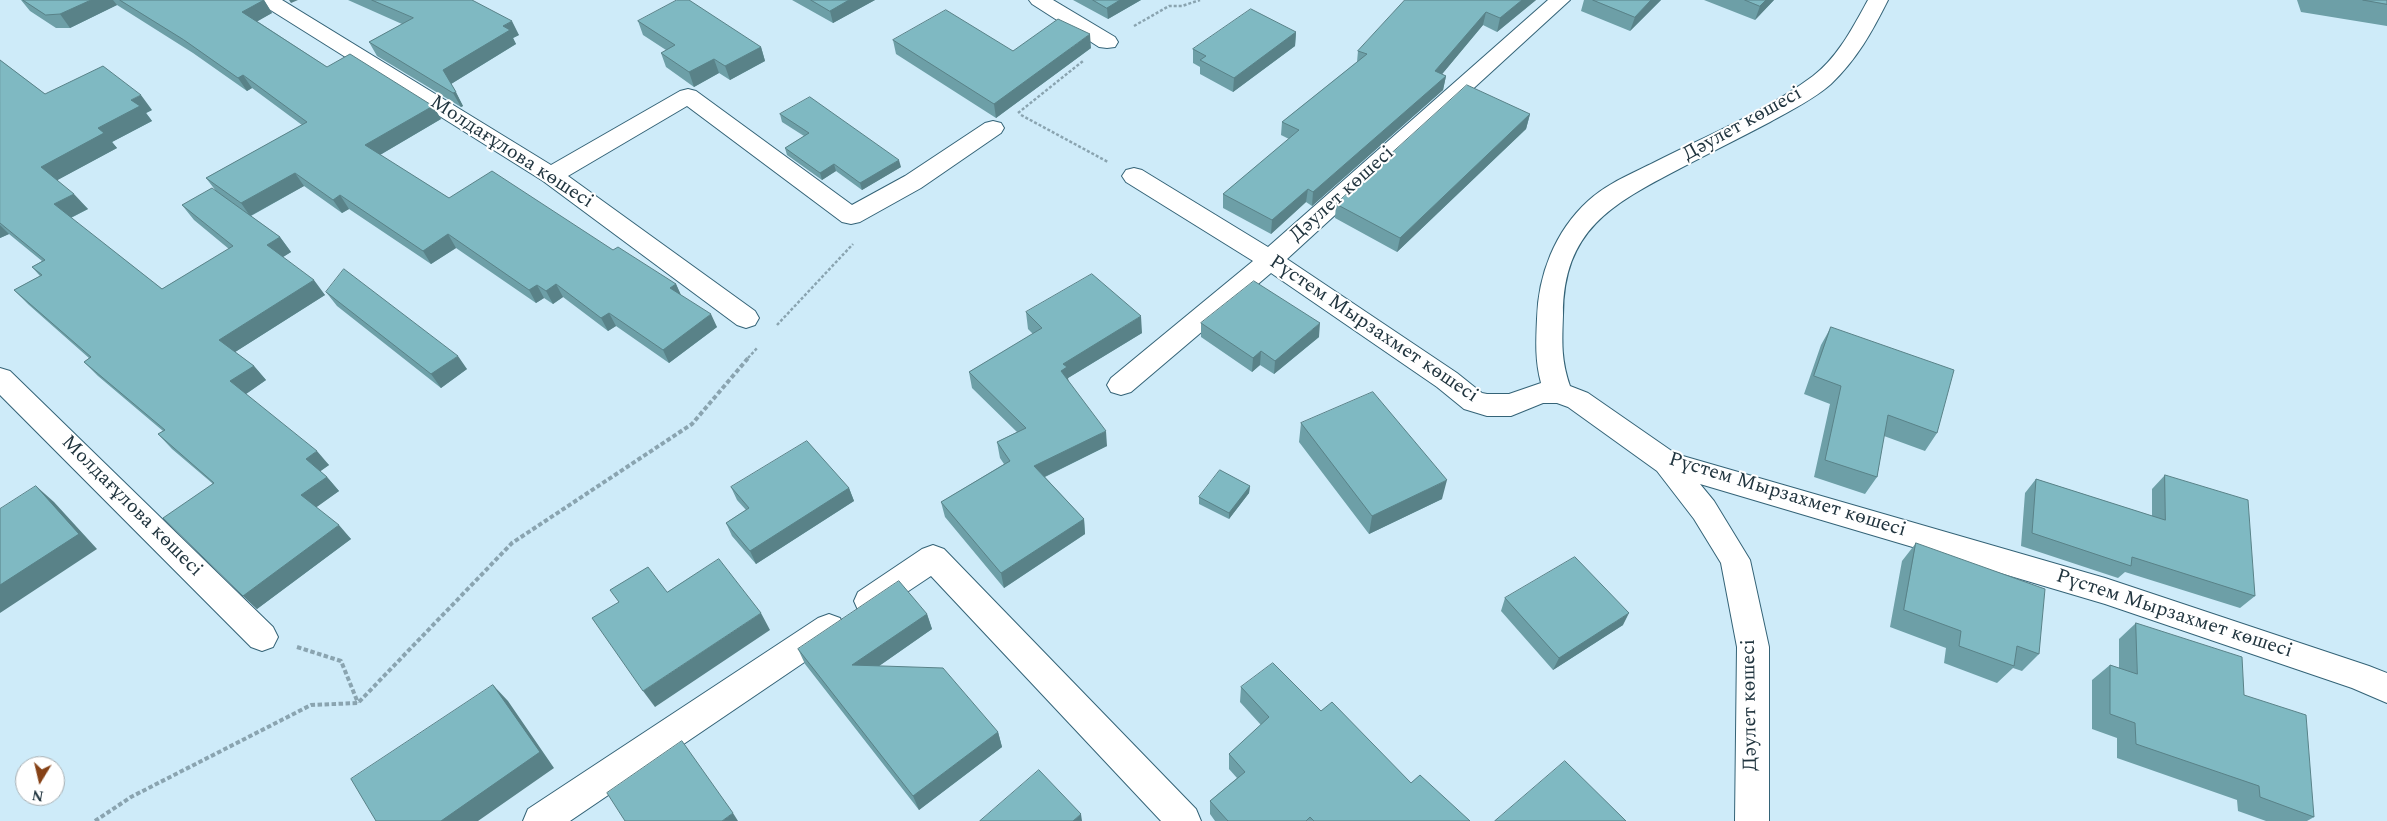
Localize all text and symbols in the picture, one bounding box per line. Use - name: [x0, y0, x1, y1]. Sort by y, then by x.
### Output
- street label: Дәулет көшесі: [1679, 82, 1807, 168]
- street label: Молдағұлова көшесі: [425, 91, 597, 215]
- street label: Дәулет көшесі: [1286, 142, 1400, 248]
- street label: Рүстем Мырзахмет көшесі: [1264, 251, 1482, 409]
- street label: Молдағұлова көшесі: [55, 431, 207, 583]
- street label: Рүстем Мырзахмет көшесі: [1665, 448, 1909, 544]
- street label: Рүстем Мырзахмет көшесі: [2053, 565, 2295, 665]
- street label: Дәулет көшесі: [1738, 639, 1764, 771]
- north arrow: [15, 756, 65, 806]
- text: N: [30, 784, 45, 807]

